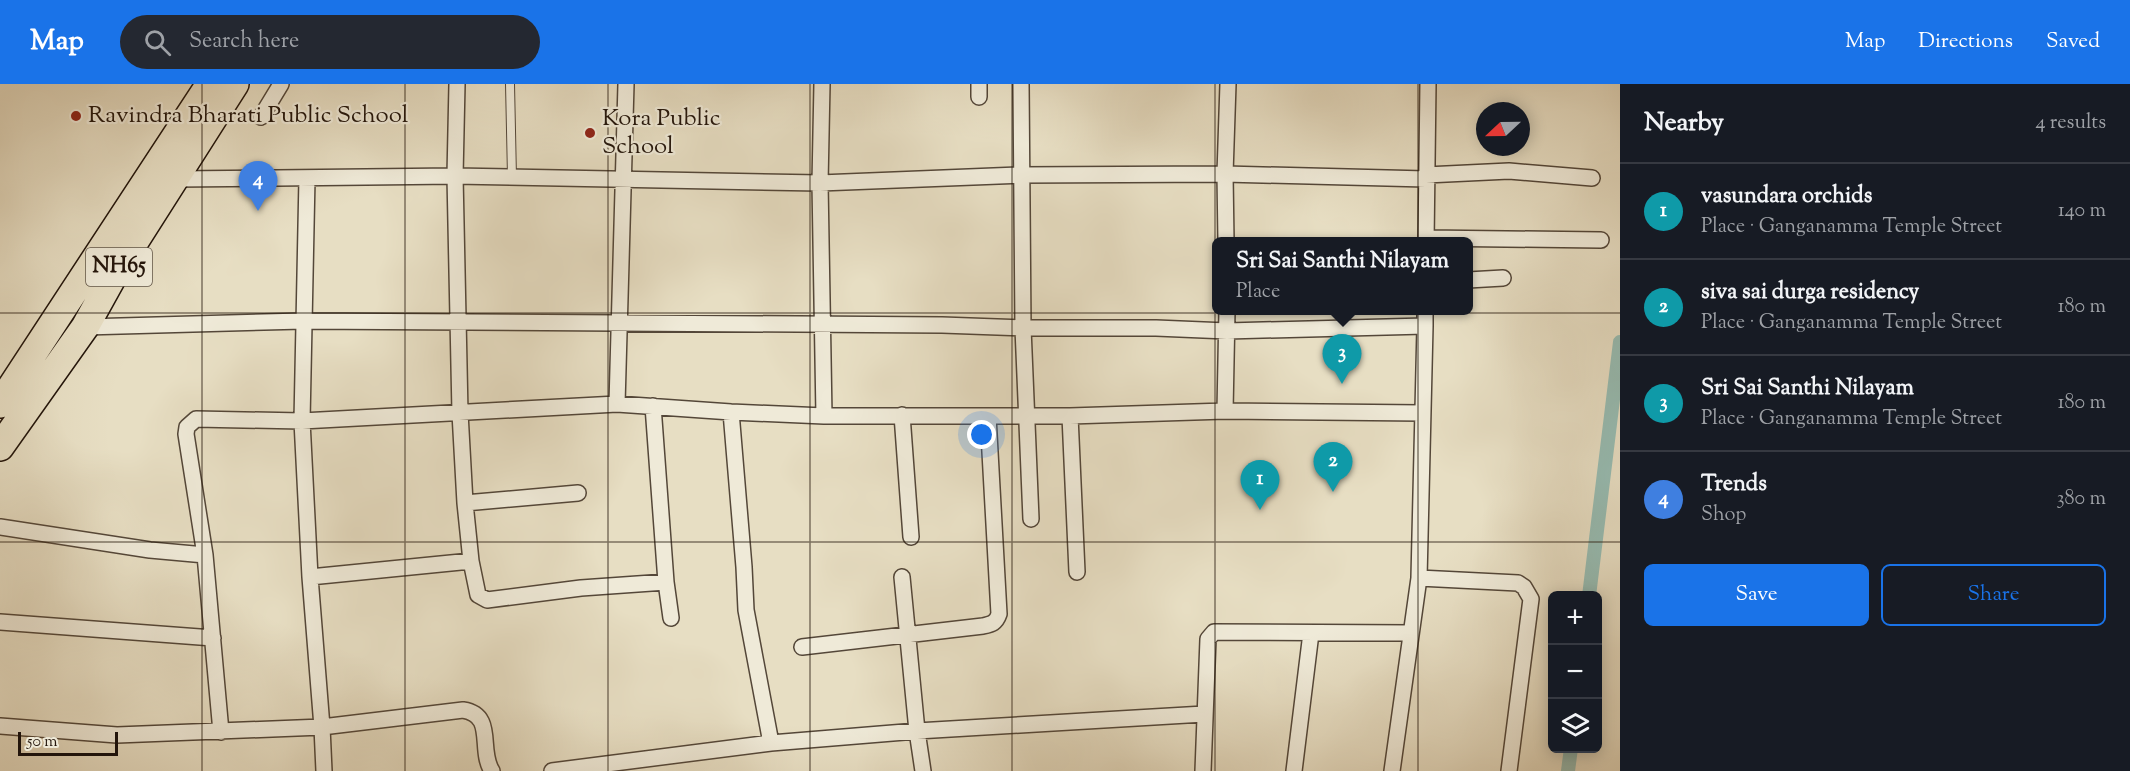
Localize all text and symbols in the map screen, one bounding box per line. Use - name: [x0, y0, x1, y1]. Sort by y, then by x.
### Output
- search box: [120, 15, 540, 69]
- text: Map: [30, 22, 84, 62]
- icon: search: [141, 26, 174, 59]
- text: Search here: [189, 26, 299, 58]
- text: Map: [1845, 27, 1885, 57]
- text: Directions: [1918, 27, 2013, 57]
- text: Saved: [2046, 27, 2100, 57]
- place label: Ravindra Bharati Public School: [88, 99, 409, 133]
- place label: Kora Public School: [602, 102, 721, 164]
- north arrow: [1476, 102, 1530, 156]
- text: Nearby: [1644, 105, 1724, 142]
- marker: Ravindra Bharati Public School: [69, 109, 83, 123]
- text: 4 results: [2035, 109, 2106, 138]
- marker: Kora Public School: [583, 126, 597, 140]
- pin: 4: [238, 162, 278, 211]
- text: vasundara orchids: [1701, 181, 1872, 213]
- text: 1: [1660, 197, 1667, 226]
- text: 140 m: [2058, 197, 2106, 226]
- text: Place · Ganganamma Temple Street: [1701, 213, 2002, 242]
- popup: [1212, 237, 1473, 315]
- text: Sri Sai Santhi Nilayam: [1236, 246, 1449, 278]
- road number: NH65: [86, 248, 152, 286]
- text: siva sai durga residency: [1701, 277, 1919, 309]
- text: Place: [1236, 278, 1280, 307]
- text: 2: [1659, 293, 1668, 322]
- text: 180 m: [2058, 293, 2106, 322]
- text: Place · Ganganamma Temple Street: [1701, 309, 2002, 338]
- pin: 3: [1322, 334, 1362, 384]
- text: Sri Sai Santhi Nilayam: [1701, 373, 1914, 405]
- text: 3: [1659, 389, 1668, 418]
- text: 180 m: [2058, 389, 2106, 418]
- text: Place · Ganganamma Temple Street: [1701, 405, 2002, 434]
- your location: [967, 420, 996, 449]
- pin: 2: [1314, 442, 1352, 492]
- pin: 1: [1240, 460, 1280, 510]
- text: Trends: [1701, 469, 1767, 501]
- text: 4: [1658, 485, 1669, 514]
- text: 380 m: [2057, 485, 2106, 514]
- text: Shop: [1701, 501, 1746, 530]
- button: Save: [1644, 564, 1869, 626]
- button: Share: [1881, 564, 2106, 626]
- map controls: [1548, 591, 1602, 753]
- button: +: [1548, 591, 1602, 645]
- button: −: [1548, 645, 1602, 699]
- button: layers: [1548, 699, 1602, 753]
- scale bar: [18, 729, 118, 756]
- text: 50 m: [27, 731, 58, 754]

